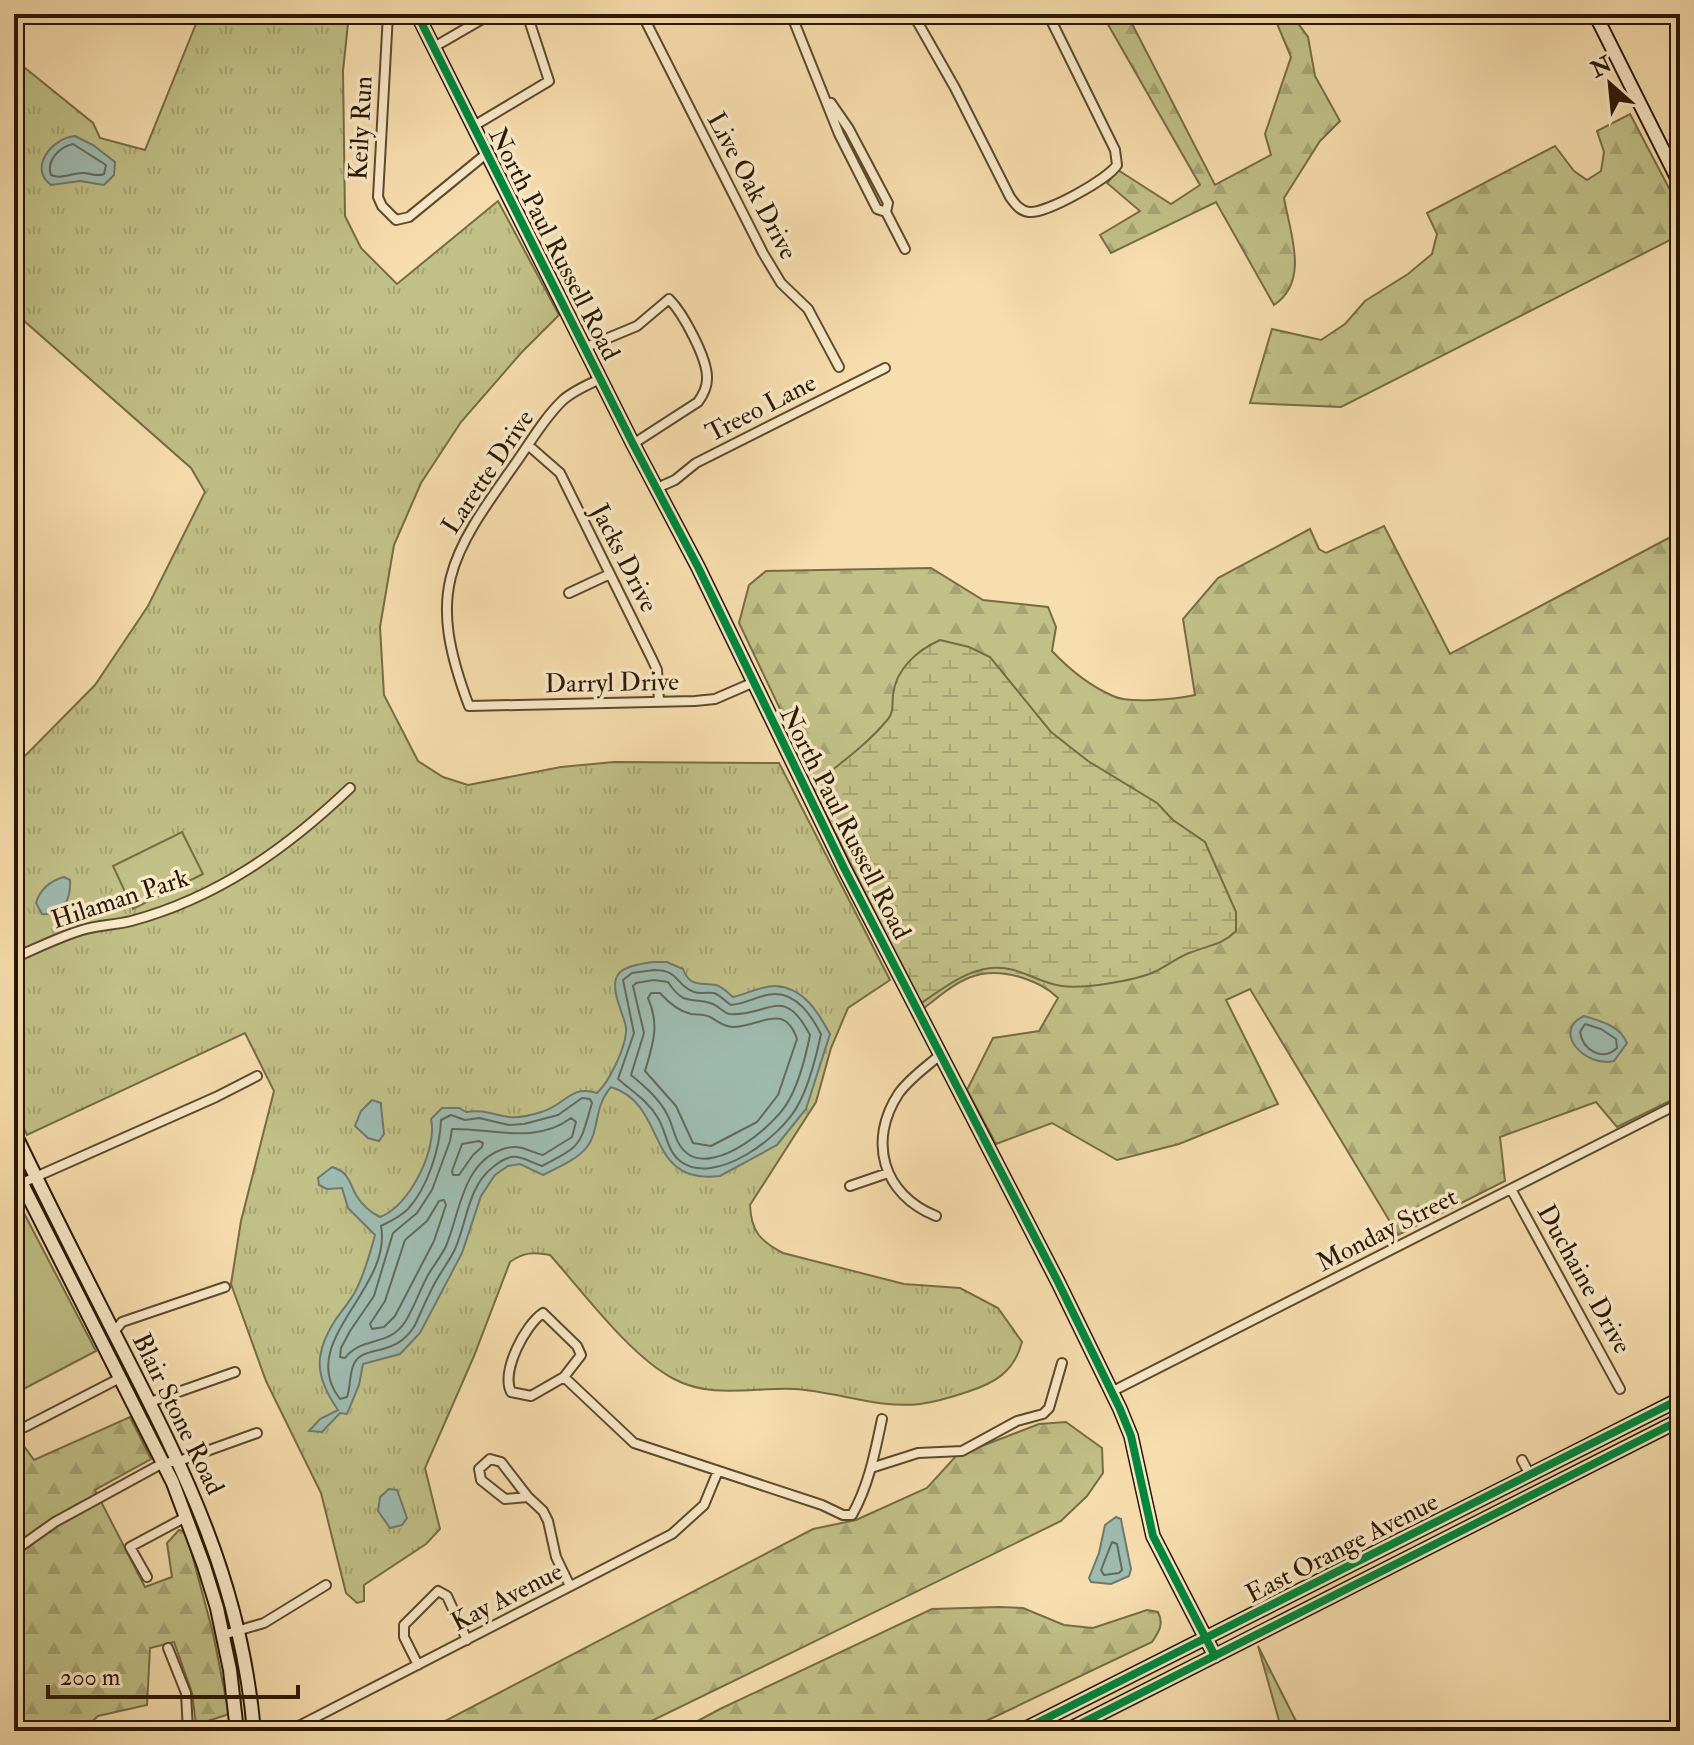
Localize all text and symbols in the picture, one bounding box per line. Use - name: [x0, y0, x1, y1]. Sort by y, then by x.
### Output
- north arrow: [1570, 44, 1650, 124]
- text: N: [1585, 50, 1617, 84]
- street label: Keily Run: [342, 75, 380, 181]
- street label: Live Oak Drive: [700, 107, 804, 265]
- street label: North Paul Russell Road: [481, 122, 627, 366]
- street label: Treeo Lane: [700, 367, 822, 449]
- street label: Larette Drive: [435, 404, 541, 540]
- street label: Jacks Drive: [583, 498, 665, 618]
- street label: Darryl Drive: [545, 666, 680, 700]
- street label: North Paul Russell Road: [772, 701, 918, 945]
- street label: Hilaman Park: [47, 862, 193, 936]
- street label: Monday Street: [1311, 1181, 1463, 1279]
- street label: Duchaine Drive: [1530, 1199, 1638, 1359]
- street label: Blair Stone Road: [125, 1328, 231, 1500]
- street label: East Orange Avenue: [1240, 1486, 1444, 1610]
- street label: Kay Avenue: [446, 1555, 568, 1639]
- scale bar: [48, 1649, 298, 1699]
- text: 200 m: [60, 1662, 121, 1693]

